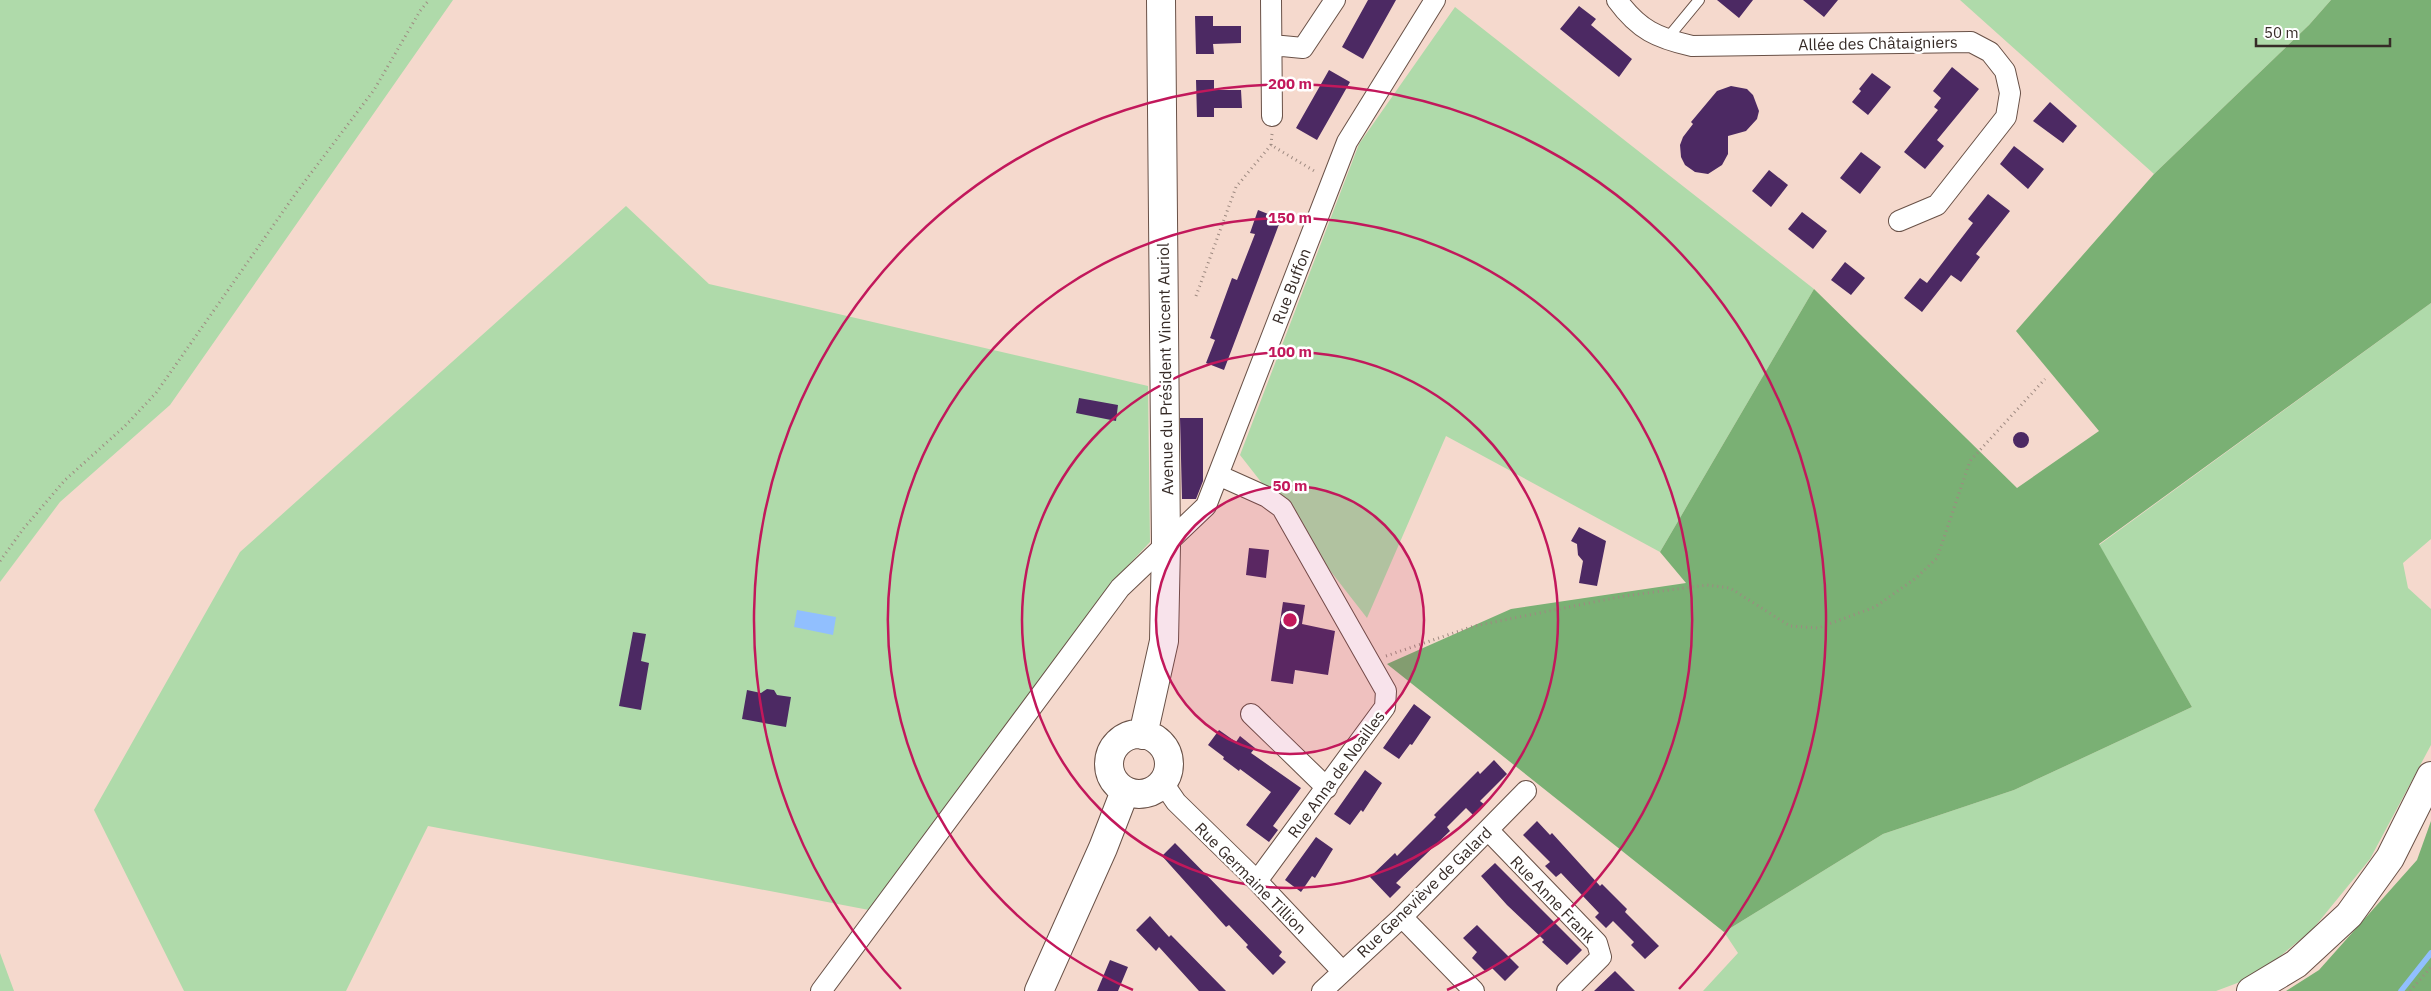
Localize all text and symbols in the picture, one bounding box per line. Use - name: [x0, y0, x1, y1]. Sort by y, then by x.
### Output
- scale bar: [2256, 15, 2390, 47]
- text: 50 m: [2264, 23, 2299, 42]
- street label: Allée des Châtaigniers: [1798, 32, 1958, 54]
- text: 200 m: [1268, 74, 1312, 93]
- text: 150 m: [1268, 208, 1312, 227]
- street label: Avenue du Président Vincent Auriol: [1153, 243, 1177, 495]
- street label: Rue Buffon: [1267, 245, 1315, 327]
- text: 100 m: [1268, 342, 1312, 361]
- text: 50 m: [1273, 476, 1307, 495]
- centre of rings: [1281, 611, 1299, 629]
- street label: Rue Anna de Noailles: [1283, 706, 1389, 842]
- street label: Rue Germaine Tillion: [1191, 818, 1311, 938]
- street label: Rue Geneviève de Galard: [1352, 822, 1496, 962]
- street label: Rue Anne Frank: [1506, 851, 1600, 947]

